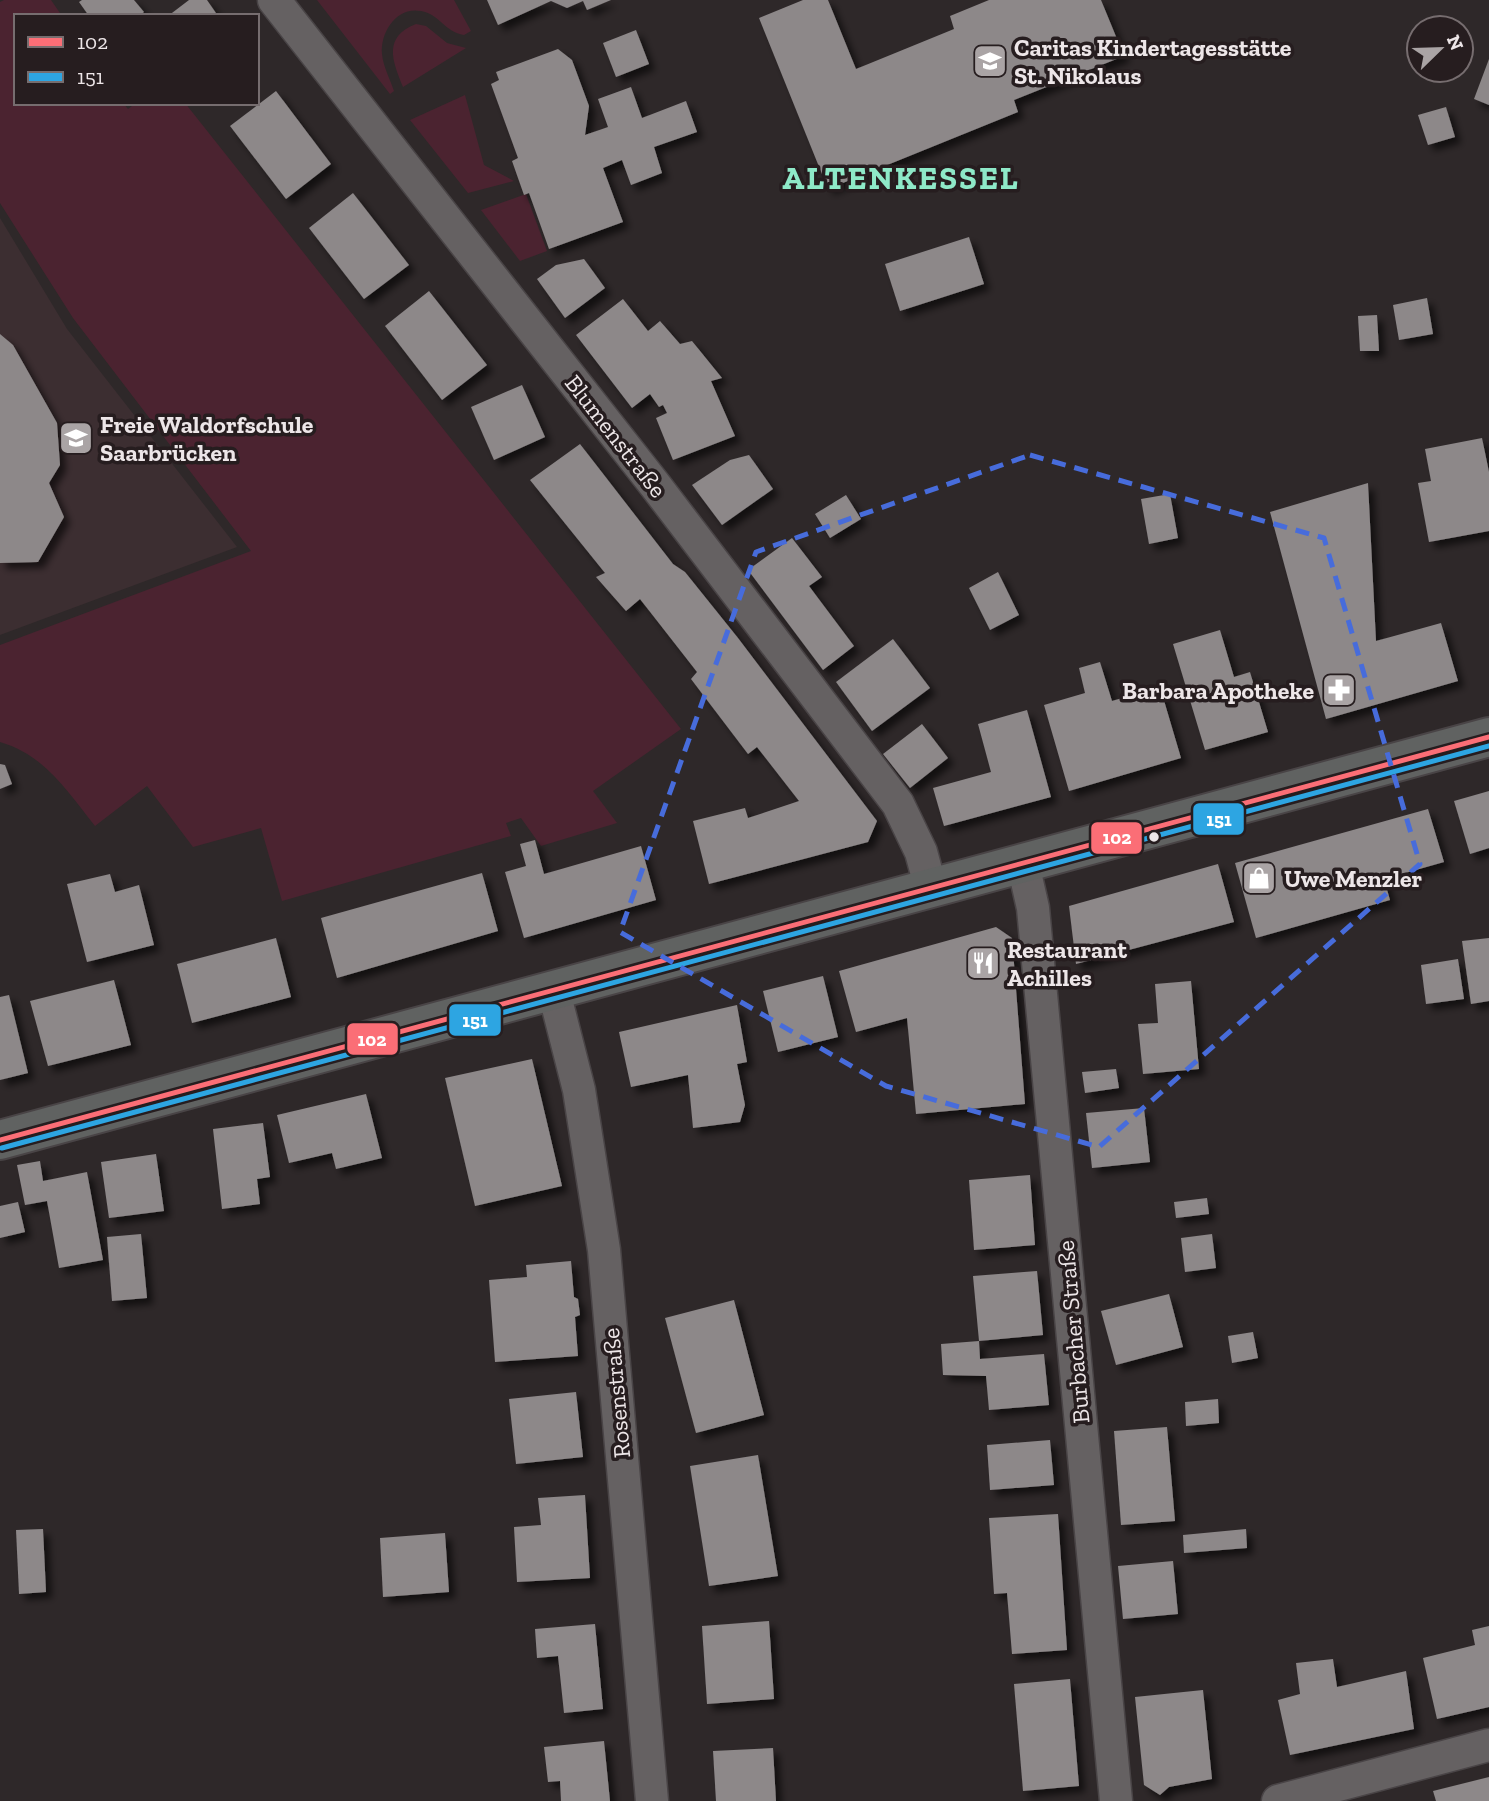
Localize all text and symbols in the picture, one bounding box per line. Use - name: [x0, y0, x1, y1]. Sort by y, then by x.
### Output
- legend: [14, 14, 259, 105]
- north arrow: [1405, 14, 1475, 84]
- text: 102: [77, 29, 108, 54]
- text: N: [1442, 31, 1469, 54]
- place label: Caritas Kindertagesstätte St. Nikolaus: [1014, 33, 1292, 90]
- school or university icon: Caritas Kindertagesstätte St. Nikolaus: [971, 42, 1009, 80]
- text: 151: [77, 64, 104, 89]
- district label: ALTENKESSEL: [782, 159, 1020, 197]
- street label: Blumenstraße: [559, 369, 673, 503]
- place label: Freie Waldorfschule Saarbrücken: [100, 410, 314, 467]
- school or university icon: Freie Waldorfschule Saarbrücken: [57, 419, 95, 457]
- pharmacy icon: Barbara Apotheke: [1320, 671, 1358, 709]
- place label: Barbara Apotheke: [1122, 676, 1314, 705]
- line badge: 151: [1192, 802, 1245, 836]
- text: 151: [1206, 808, 1232, 831]
- line badge: 102: [1090, 821, 1143, 855]
- text: 102: [1103, 826, 1131, 849]
- unlabelled marker: [1147, 830, 1161, 844]
- shop icon: Uwe Menzler: [1240, 859, 1278, 897]
- place label: Uwe Menzler: [1284, 864, 1423, 893]
- place label: Restaurant Achilles: [1007, 935, 1127, 992]
- restaurant icon: Restaurant Achilles: [964, 944, 1002, 982]
- line badge: 151: [448, 1003, 502, 1037]
- text: 151: [462, 1009, 488, 1032]
- line badge: 102: [346, 1022, 399, 1056]
- text: 102: [358, 1028, 386, 1051]
- street label: Burbacher Straße: [1051, 1239, 1095, 1425]
- street label: Rosenstraße: [596, 1327, 636, 1459]

